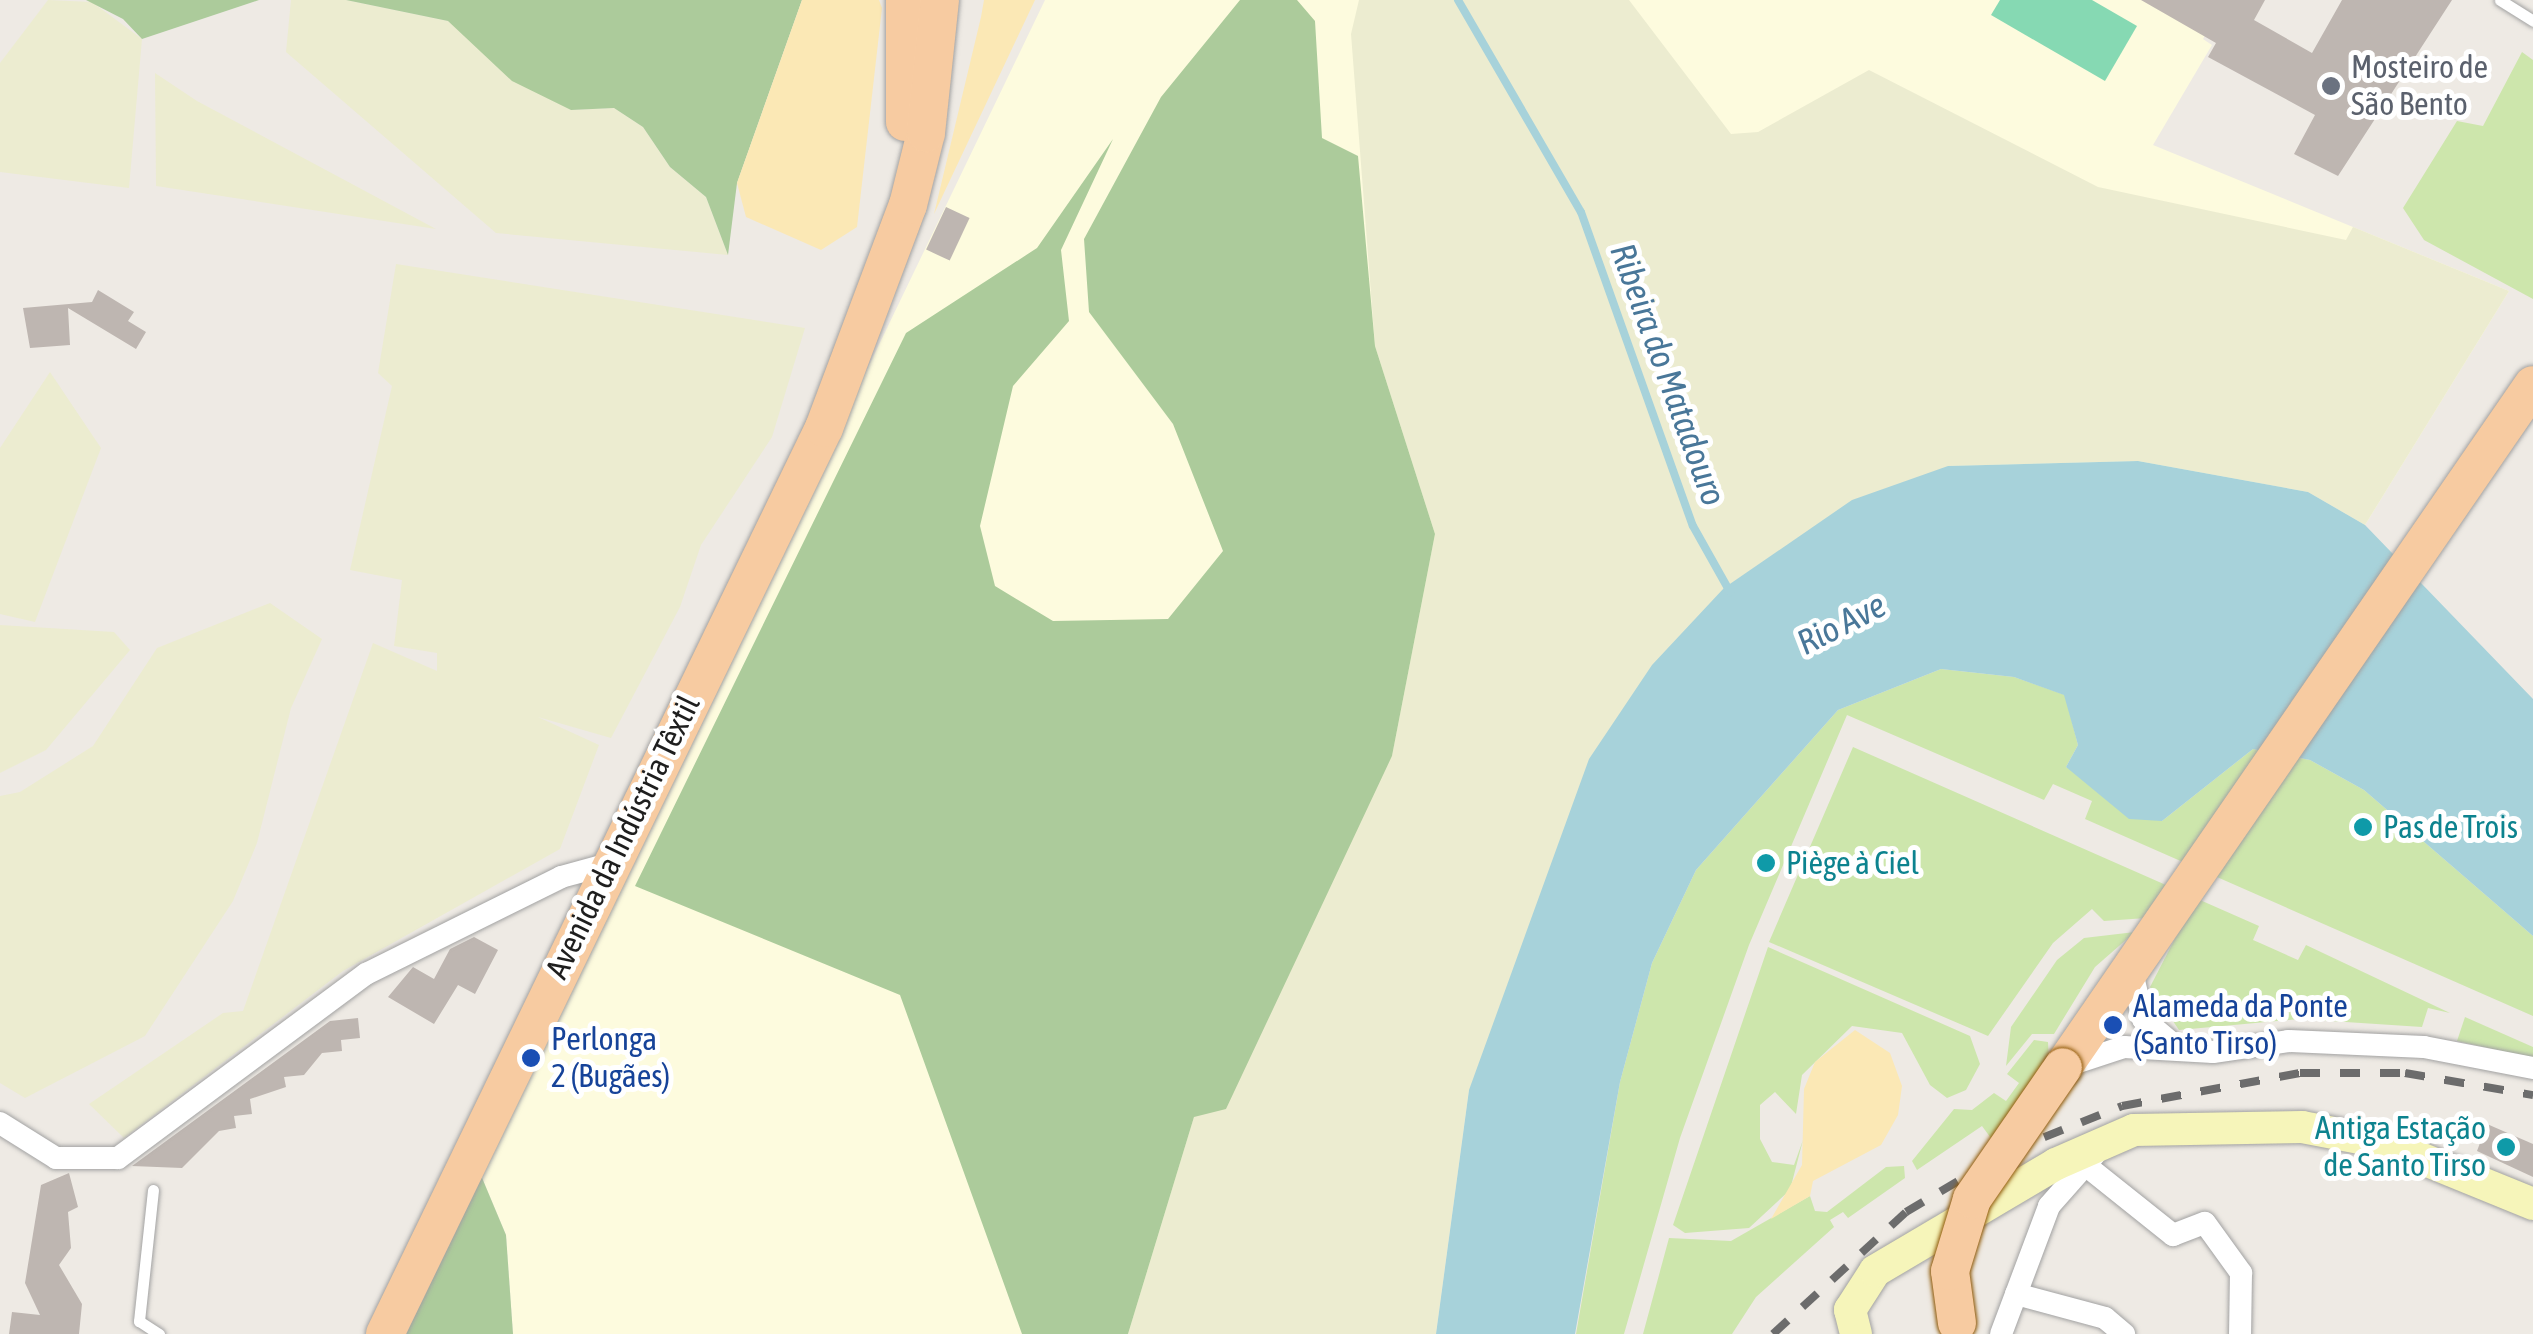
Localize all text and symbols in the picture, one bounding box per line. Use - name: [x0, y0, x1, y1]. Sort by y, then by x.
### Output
- place label: Mosteiro de São Bento: [2351, 49, 2488, 124]
- marker: Mosteiro de São Bento: [2320, 75, 2342, 97]
- water label: Ribeira do Matadouro: [1602, 237, 1736, 511]
- water label: Rio Ave: [1790, 583, 1892, 663]
- street label: Avenida da Indústria Têxtil: [538, 689, 708, 985]
- place label: Pas de Trois: [2383, 808, 2518, 846]
- marker: Pas de Trois: [2352, 816, 2374, 838]
- place label: Piège à Ciel: [1786, 844, 1919, 882]
- marker: Piège à Ciel: [1755, 852, 1777, 874]
- place label: Alameda da Ponte (Santo Tirso): [2133, 988, 2348, 1063]
- marker: Alameda da Ponte (Santo Tirso): [2102, 1014, 2124, 1036]
- place label: Perlonga 2 (Bugães): [551, 1021, 670, 1096]
- marker: Perlonga 2 (Bugães): [520, 1047, 542, 1069]
- place label: Antiga Estação de Santo Tirso: [2315, 1110, 2486, 1185]
- marker: Antiga Estação de Santo Tirso: [2495, 1136, 2517, 1158]

